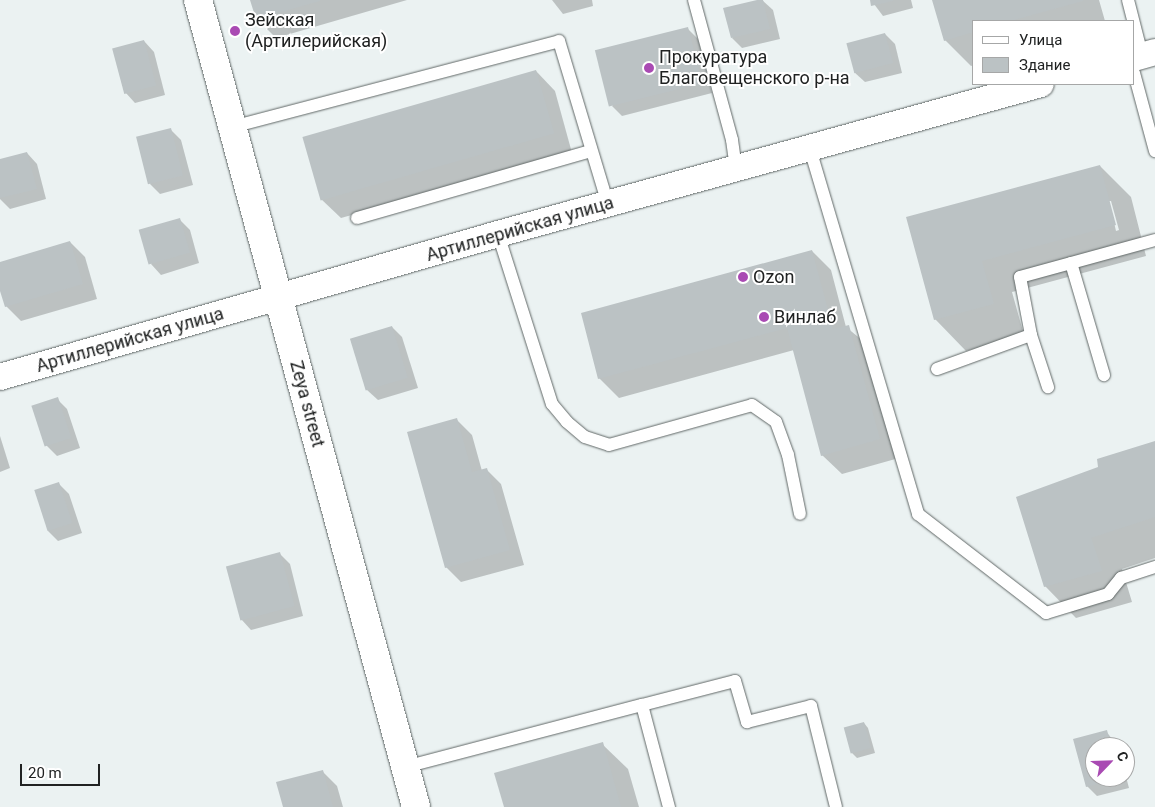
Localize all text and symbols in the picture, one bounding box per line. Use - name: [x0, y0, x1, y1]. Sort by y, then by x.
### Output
- place label: Зейская (Артилерийская): [245, 10, 387, 52]
- legend: [972, 20, 1135, 85]
- marker: Зейская (Артилерийская): [229, 25, 241, 37]
- text: Улица: [1019, 31, 1062, 49]
- place label: Прокуратура Благовещенского р-на: [659, 47, 850, 90]
- text: Здание: [1019, 56, 1070, 74]
- marker: Прокуратура Благовещенского р-на: [643, 62, 655, 74]
- street label: Артиллерийская улица: [424, 192, 616, 266]
- place label: Ozon: [753, 266, 794, 288]
- marker: Ozon: [737, 271, 749, 283]
- street label: Артиллерийская улица: [34, 303, 226, 377]
- place label: Винлаб: [774, 306, 836, 328]
- marker: Винлаб: [758, 311, 770, 323]
- street label: Zeya street: [285, 358, 329, 450]
- north arrow: [1085, 737, 1135, 787]
- text: С: [1114, 749, 1132, 764]
- scale bar: [22, 754, 102, 786]
- text: 20 m: [28, 764, 62, 782]

